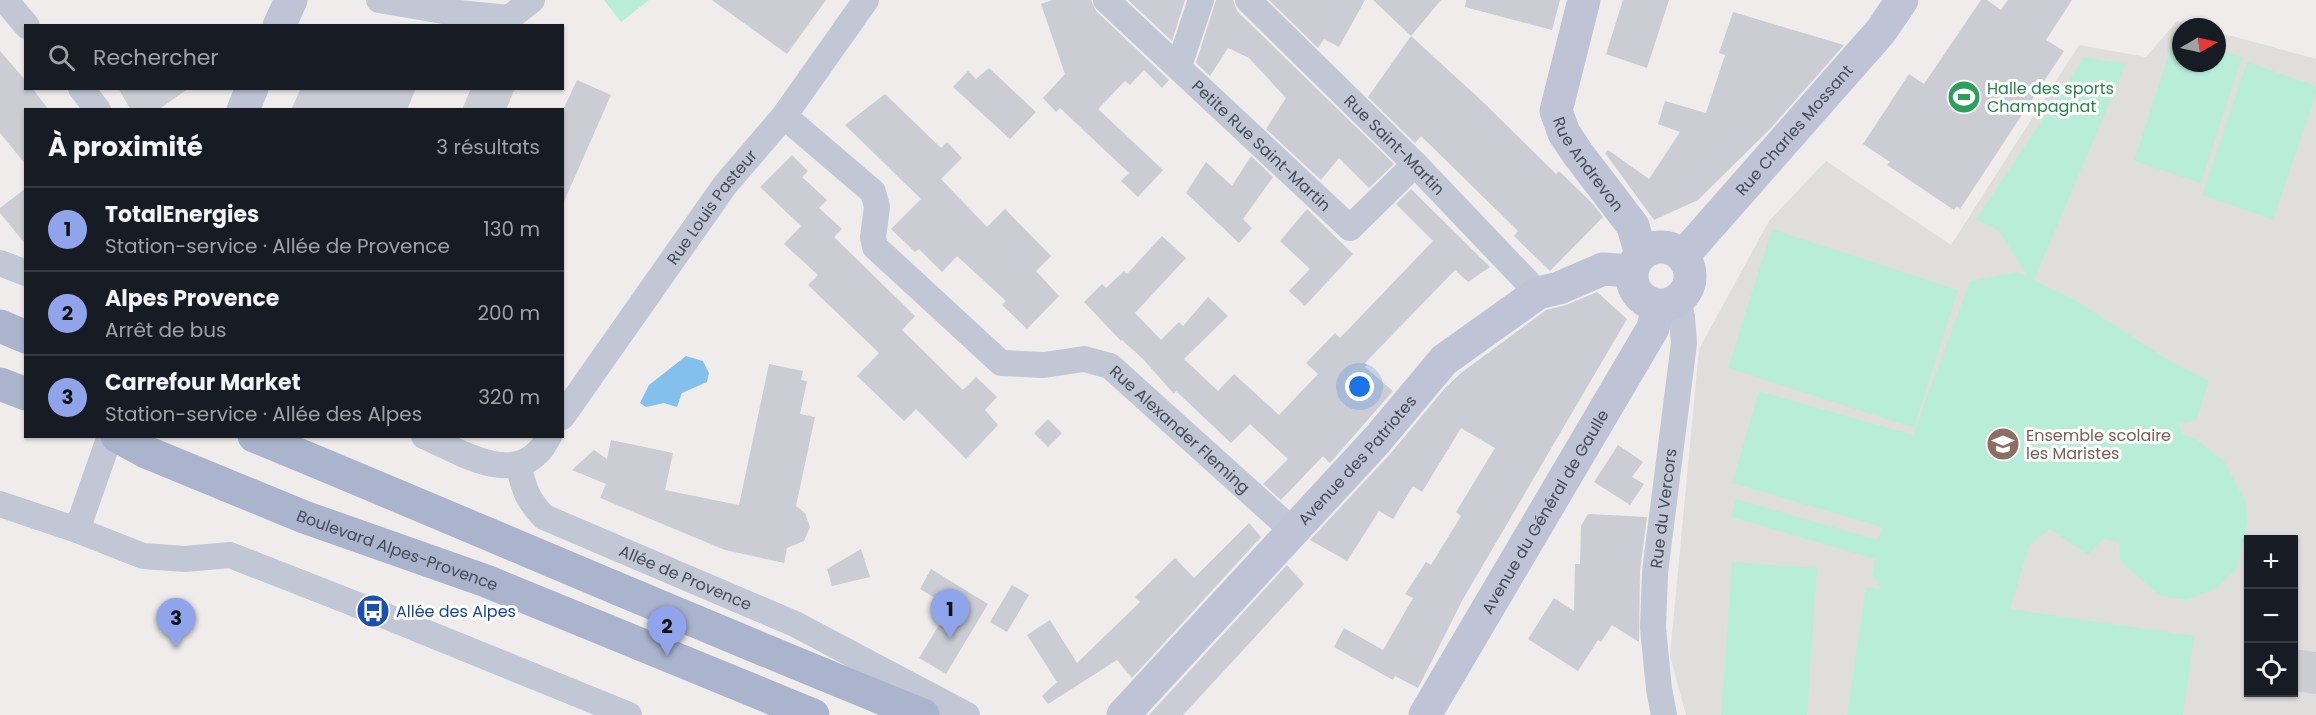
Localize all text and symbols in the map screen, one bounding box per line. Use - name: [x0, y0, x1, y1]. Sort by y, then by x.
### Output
- north arrow: [2172, 18, 2226, 72]
- search box: [24, 24, 564, 90]
- icon: search: [45, 41, 78, 74]
- text: Rechercher: [93, 42, 219, 73]
- street label: Rue Charles Mossant: [1730, 60, 1859, 201]
- street label: Petite Rue Saint-Martin: [1187, 75, 1336, 217]
- place label: Halle des sports Champagnat: [1987, 77, 2114, 118]
- sports icon: Halle des sports Champagnat: [1946, 79, 1982, 115]
- street label: Rue Saint-Martin: [1339, 90, 1450, 200]
- street label: Rue Andrevon: [1547, 114, 1629, 217]
- text: À proximité: [48, 129, 203, 165]
- text: 3 résultats: [436, 133, 540, 161]
- street label: Rue Louis Pasteur: [661, 145, 763, 270]
- text: TotalEnergies: [105, 199, 259, 230]
- text: 1: [64, 215, 71, 243]
- text: 130 m: [483, 215, 540, 243]
- text: Station-service · Allée de Provence: [105, 232, 450, 260]
- text: Alpes Provence: [105, 283, 279, 314]
- text: 2: [62, 299, 73, 327]
- text: 200 m: [477, 299, 540, 327]
- text: Arrêt de bus: [105, 316, 226, 344]
- street label: Rue Alexander Fleming: [1104, 360, 1255, 499]
- text: Carrefour Market: [105, 367, 301, 398]
- your location: [1345, 372, 1374, 401]
- text: 3: [61, 383, 74, 411]
- text: 320 m: [478, 383, 540, 411]
- street label: Avenue des Patriotes: [1293, 390, 1422, 531]
- text: Station-service · Allée des Alpes: [105, 400, 422, 428]
- street label: Avenue du Général de Gaulle: [1476, 405, 1614, 618]
- place label: Ensemble scolaire les Maristes: [2026, 424, 2171, 465]
- school or university icon: Ensemble scolaire les Maristes: [1985, 426, 2021, 462]
- street label: Rue du Vercors: [1645, 447, 1683, 570]
- street label: Boulevard Alpes-Provence: [293, 504, 501, 597]
- map controls: [2244, 535, 2298, 697]
- button: +: [2244, 535, 2298, 589]
- street label: Allée de Provence: [616, 539, 755, 616]
- button: −: [2244, 589, 2298, 643]
- pin: 1: [930, 590, 970, 639]
- bus stop icon: Allée des Alpes: [355, 593, 391, 629]
- pin: 3: [156, 598, 195, 648]
- place label: Allée des Alpes: [396, 600, 516, 623]
- pin: 2: [648, 606, 686, 656]
- button: locate: [2244, 643, 2298, 697]

